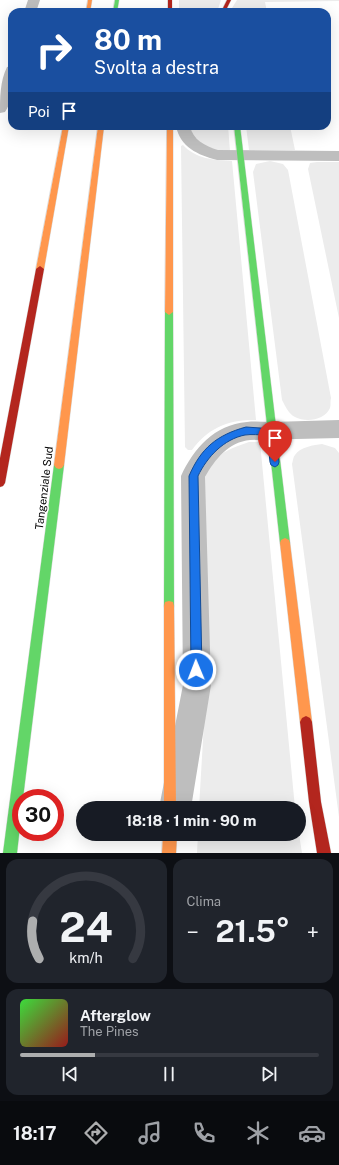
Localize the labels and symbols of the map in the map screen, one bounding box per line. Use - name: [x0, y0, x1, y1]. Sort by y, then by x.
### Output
- pin: [258, 421, 292, 462]
- street label: Tangenziale Sud: [33, 446, 55, 530]
- position arrow: [175, 649, 217, 691]
- speed limit sign: 30: [12, 789, 64, 841]

